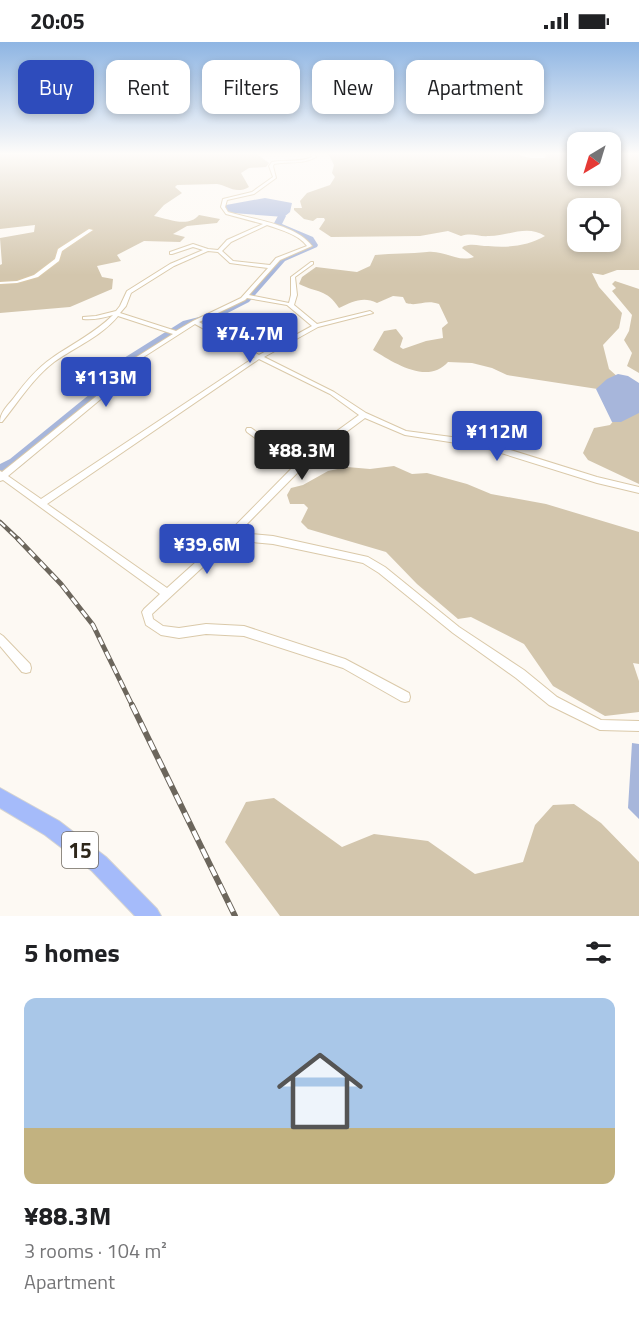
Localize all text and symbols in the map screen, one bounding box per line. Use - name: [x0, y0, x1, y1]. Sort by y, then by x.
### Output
- text: 20:05: [30, 4, 85, 38]
- chip: Buy: [18, 60, 94, 114]
- chip: Rent: [106, 60, 190, 114]
- chip: Filters: [202, 60, 300, 114]
- chip: New: [312, 60, 394, 114]
- chip: Apartment: [406, 60, 544, 114]
- north arrow: [567, 132, 621, 186]
- map controls: [567, 132, 621, 252]
- button: locate: [567, 198, 621, 252]
- pin: ¥74.7M: [201, 313, 299, 364]
- text: ¥74.7M: [216, 317, 284, 348]
- pin: ¥113M: [64, 357, 148, 408]
- text: ¥113M: [75, 361, 137, 392]
- pin: ¥112M: [455, 411, 539, 462]
- text: ¥112M: [466, 415, 528, 446]
- pin: ¥88.3M: [253, 430, 351, 481]
- text: ¥88.3M: [268, 434, 336, 465]
- pin: ¥39.6M: [158, 524, 256, 575]
- text: ¥39.6M: [173, 528, 241, 559]
- road number: 15: [62, 832, 98, 868]
- text: 5 homes: [24, 933, 120, 972]
- icon: filters: [582, 936, 615, 969]
- icon: home: [266, 1037, 374, 1145]
- text: ¥88.3M: [24, 1196, 111, 1235]
- text: 3 rooms · 104 m²: [24, 1235, 167, 1266]
- text: Apartment: [24, 1266, 115, 1297]

